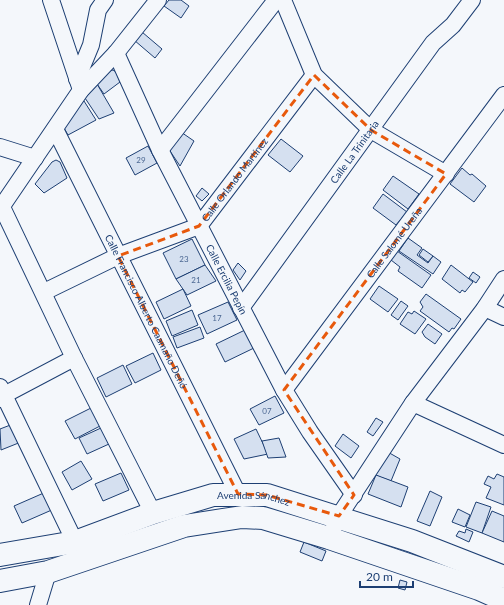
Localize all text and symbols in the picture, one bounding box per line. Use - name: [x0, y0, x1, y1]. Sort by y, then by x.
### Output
- street label: Calle La Trinitaria: [327, 118, 381, 186]
- street label: Calle Orlando Martínez: [199, 135, 270, 224]
- house number: 29: [136, 155, 146, 165]
- street label: Calle Salomé Ureña: [364, 205, 424, 280]
- street label: Calle Francisco Alberto Caamaño Deñó: [103, 232, 190, 391]
- street label: Calle Ercilia Pepín: [204, 242, 250, 316]
- house number: 23: [179, 254, 189, 264]
- house number: 21: [191, 275, 201, 285]
- house number: 17: [212, 313, 222, 323]
- house number: 07: [262, 406, 272, 416]
- street label: Avenida Sánchez: [217, 489, 292, 508]
- scale bar: [360, 563, 413, 589]
- text: 20 m: [366, 569, 393, 584]

